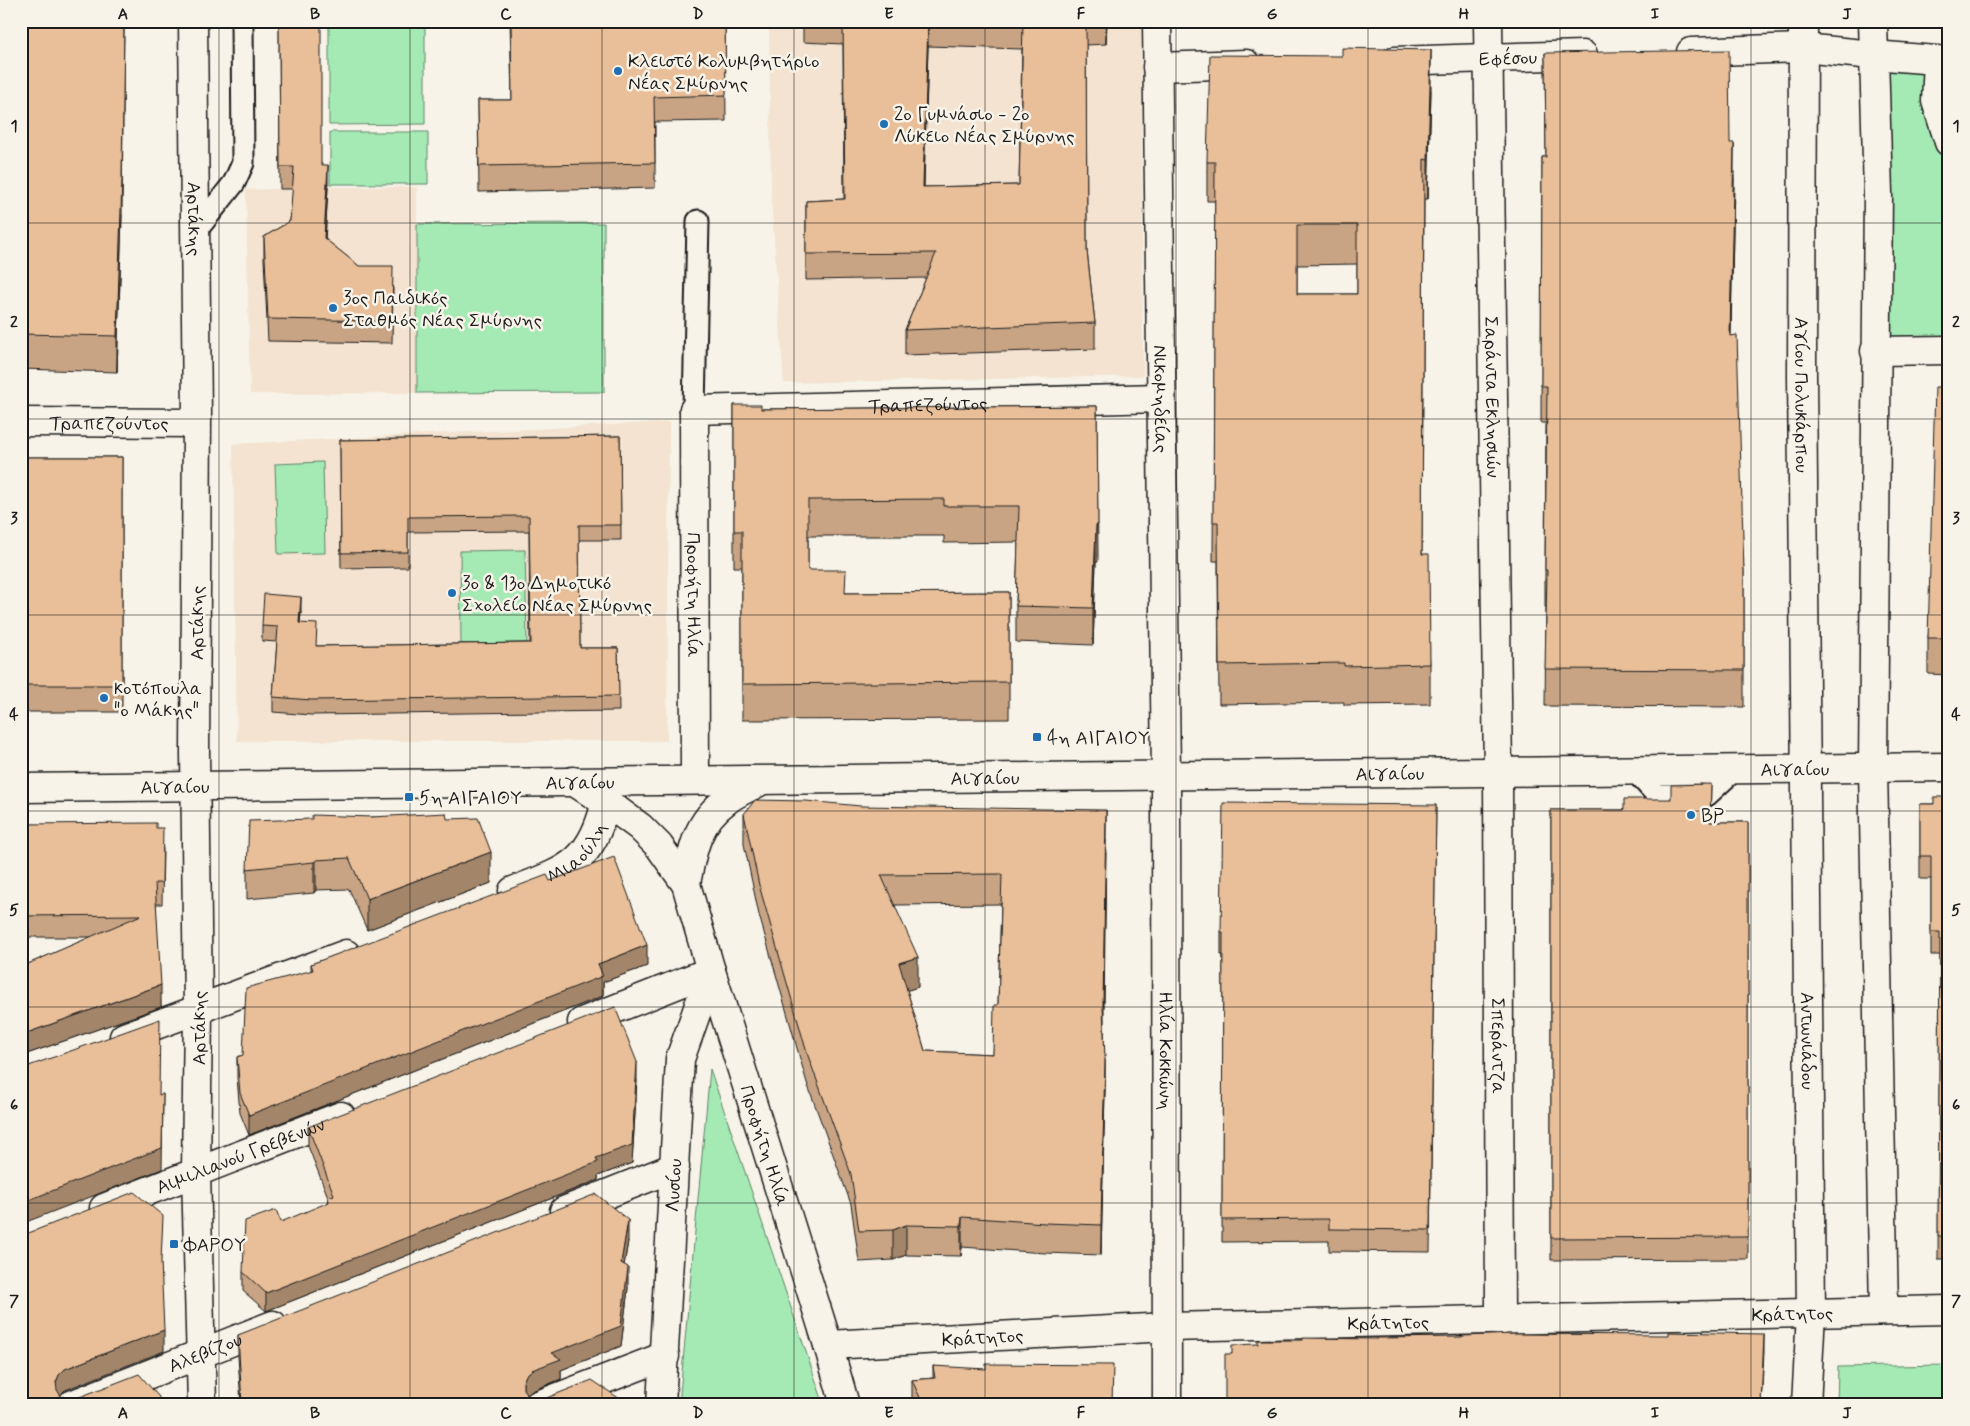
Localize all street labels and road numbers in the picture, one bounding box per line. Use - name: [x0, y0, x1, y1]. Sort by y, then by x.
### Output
- street label: Εφέσου: [1479, 45, 1537, 72]
- street label: Αρτάκης: [181, 182, 206, 256]
- street label: Σαράντα Εκλησιών: [1478, 316, 1505, 478]
- street label: Αγίου Πολυκάρπου: [1788, 317, 1814, 473]
- street label: Νικομηδείας: [1147, 345, 1173, 453]
- street label: Τραπεζούντος: [868, 391, 988, 420]
- street label: Τραπεζούντος: [49, 411, 169, 437]
- street label: Προφήτη Ηλία: [680, 532, 706, 658]
- street label: Αρτάκης: [185, 586, 210, 660]
- street label: Αιγαίου: [1760, 757, 1829, 783]
- street label: Αιγαίου: [1355, 762, 1425, 787]
- street label: Αιγαίου: [950, 766, 1020, 792]
- street label: Αιγαίου: [545, 771, 615, 796]
- street label: Αιγαίου: [140, 775, 210, 801]
- street label: Μιαούλη: [543, 819, 613, 890]
- street label: Αρτάκης: [187, 991, 212, 1065]
- street label: Ηλία Κοκκώνη: [1152, 992, 1178, 1110]
- street label: Αντωνιάδου: [1794, 992, 1820, 1090]
- street label: Σπεράντζα: [1485, 998, 1510, 1094]
- street label: Προφήτη Ηλία: [733, 1082, 795, 1209]
- street label: Αιμιλιανού Γρεβενών: [153, 1113, 329, 1201]
- street label: Λυσίου: [661, 1158, 689, 1213]
- street label: Κράτητος: [1751, 1302, 1833, 1328]
- street label: Κράτητος: [1347, 1310, 1430, 1337]
- street label: Κράτητος: [941, 1324, 1024, 1353]
- street label: Αλεβίζου: [165, 1327, 246, 1379]

